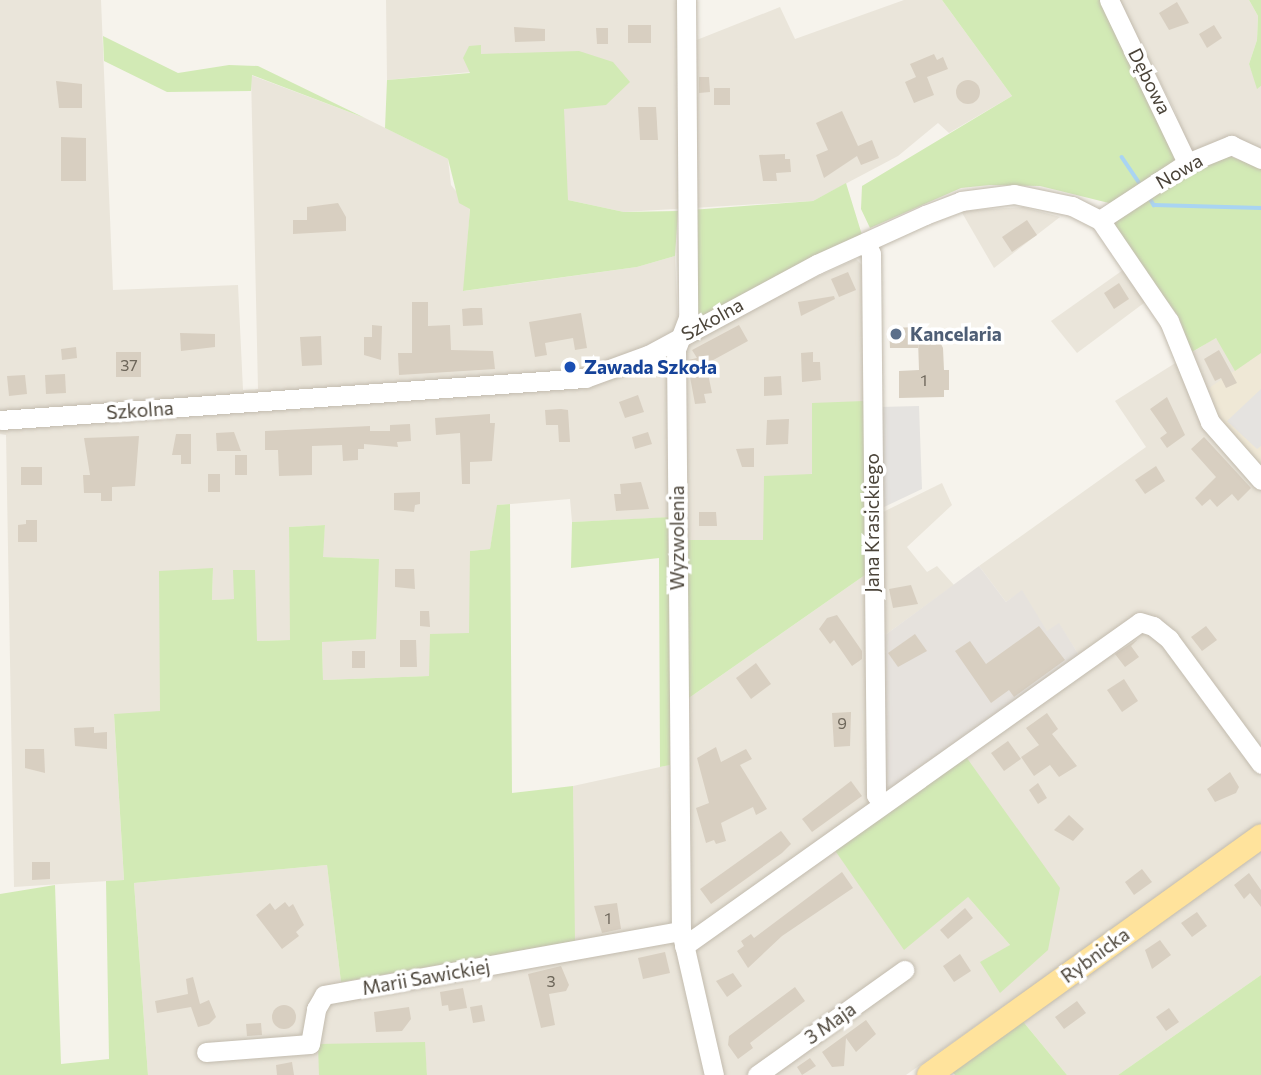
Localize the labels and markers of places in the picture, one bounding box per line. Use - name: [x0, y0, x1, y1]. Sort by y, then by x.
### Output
- place label: Kancelaria: [910, 323, 1002, 345]
- marker: Kancelaria: [888, 326, 904, 342]
- place label: Zawada Szkoła: [584, 356, 717, 378]
- marker: Zawada Szkoła: [562, 359, 578, 375]

